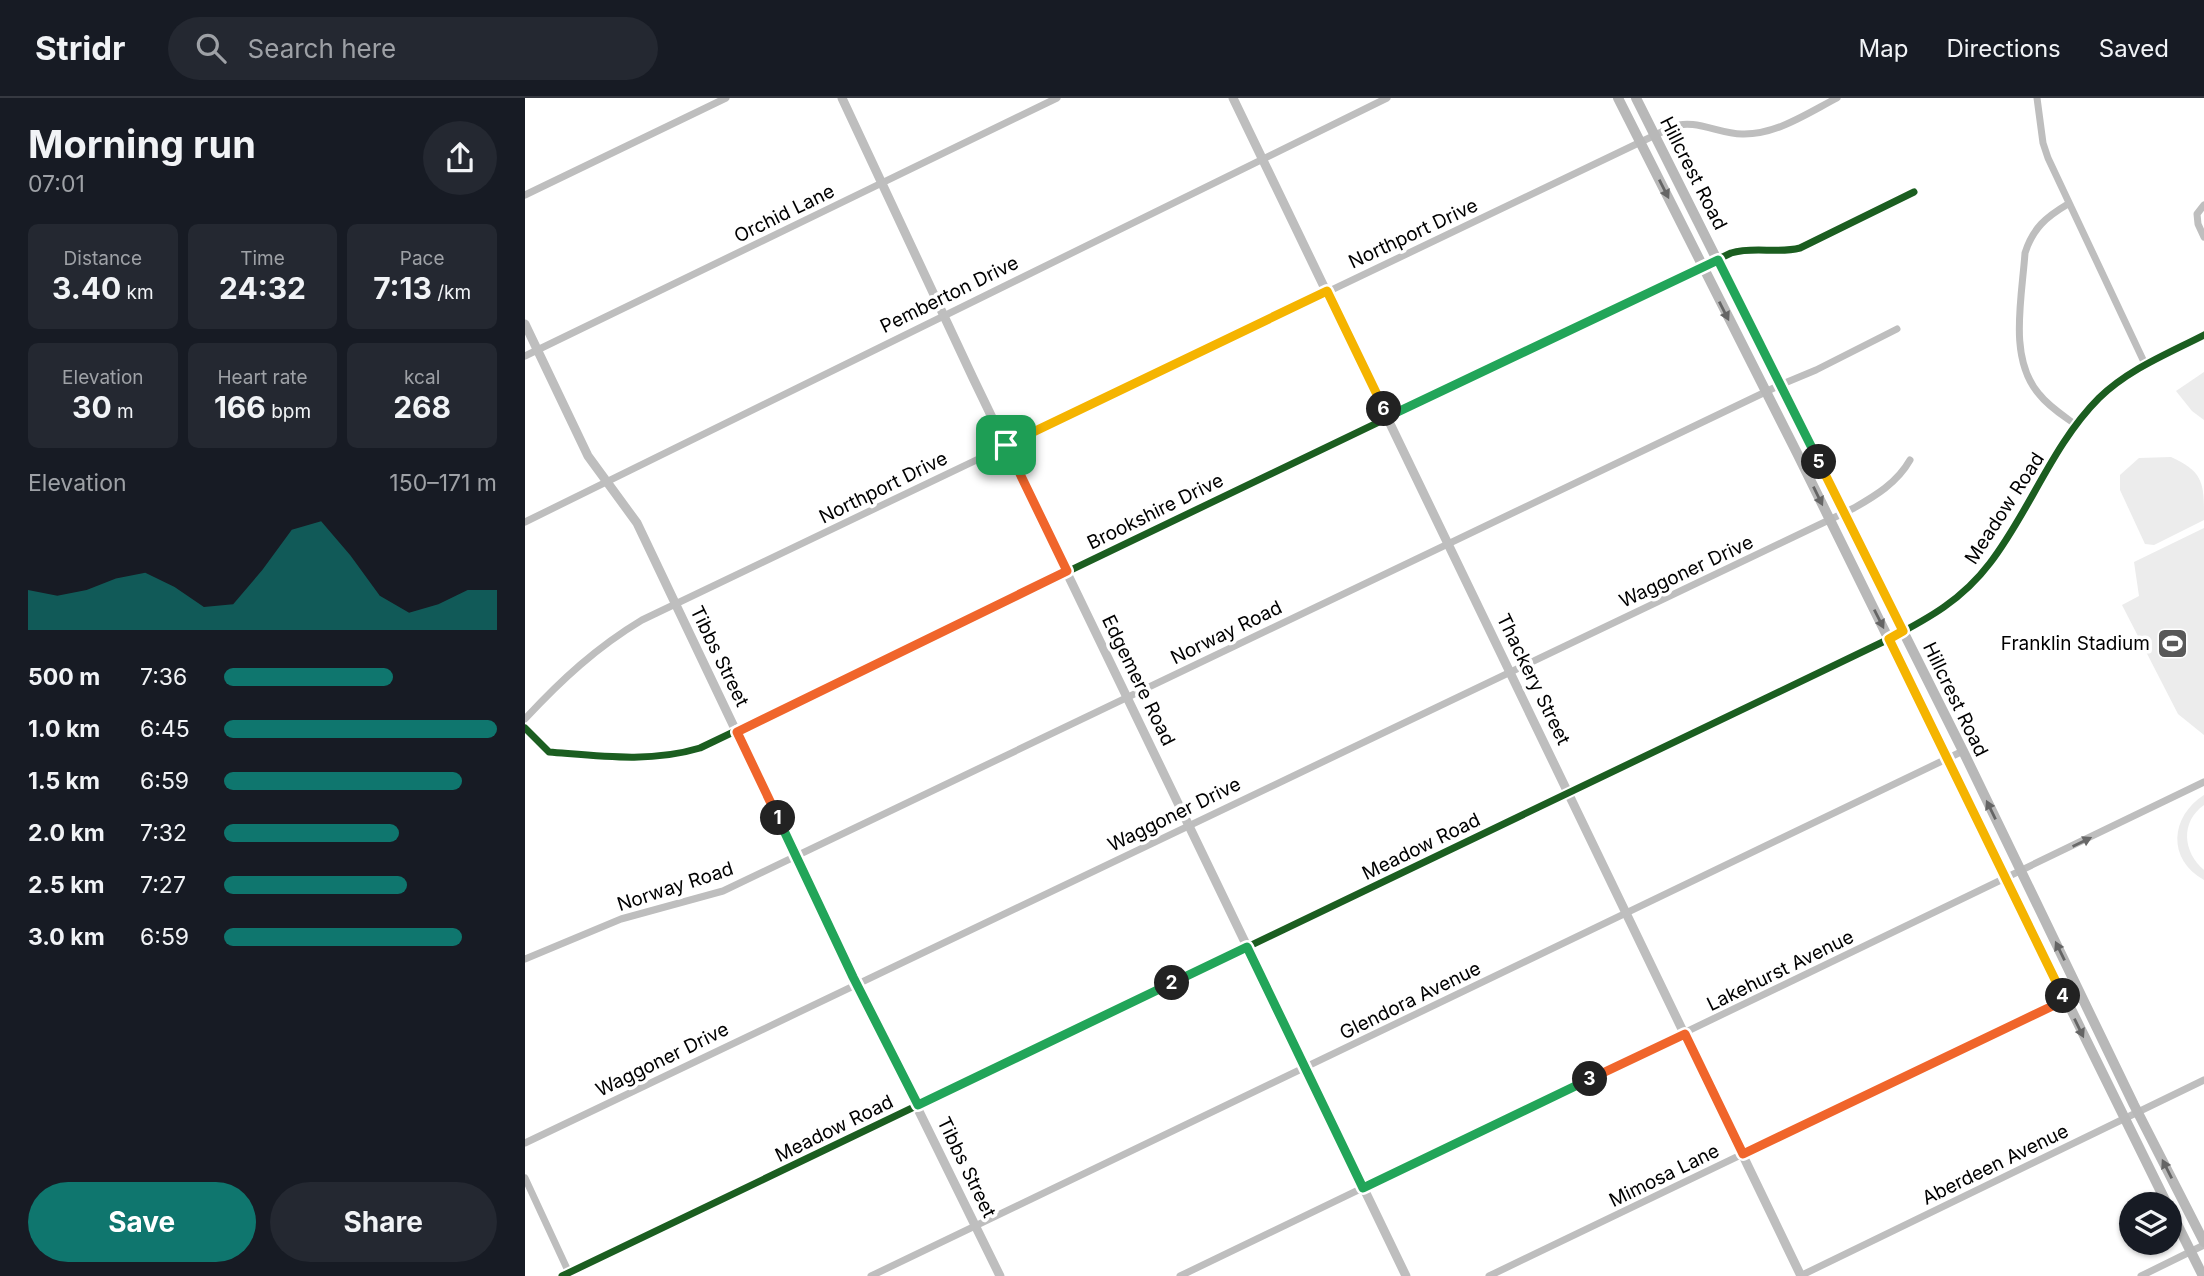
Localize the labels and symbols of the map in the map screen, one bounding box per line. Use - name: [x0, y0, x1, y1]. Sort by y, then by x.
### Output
- street label: Hillcrest Road: [1655, 113, 1732, 234]
- street label: Orchid Lane: [730, 179, 838, 248]
- one-way arrow: [1658, 179, 1669, 199]
- street label: Northport Drive: [1345, 193, 1481, 273]
- street label: Pemberton Drive: [876, 251, 1022, 338]
- one-way arrow: [1719, 301, 1730, 321]
- pin: 6: [1367, 392, 1401, 426]
- pin: [976, 415, 1036, 475]
- pin: 5: [1801, 444, 1837, 480]
- street label: Northport Drive: [815, 446, 951, 528]
- street label: Meadow Road: [1960, 448, 2049, 568]
- street label: Brookshire Drive: [1083, 469, 1227, 554]
- one-way arrow: [1813, 486, 1824, 506]
- street label: Waggoner Drive: [1616, 530, 1757, 613]
- street label: Norway Road: [1167, 596, 1286, 669]
- street label: Tibbs Street: [685, 602, 754, 710]
- one-way arrow: [1873, 609, 1884, 629]
- street label: Thackery Street: [1492, 610, 1575, 749]
- street label: Edgemere Road: [1097, 611, 1180, 749]
- sports icon: Franklin Stadium: [2156, 626, 2190, 660]
- place label: Franklin Stadium: [2001, 632, 2150, 655]
- street label: Hillcrest Road: [1918, 638, 1993, 760]
- street label: Waggoner Drive: [1104, 772, 1244, 857]
- pin: 1: [761, 800, 795, 836]
- one-way arrow: [1986, 800, 1997, 820]
- street label: Meadow Road: [1358, 808, 1484, 885]
- one-way arrow: [2072, 836, 2092, 847]
- street label: Norway Road: [614, 857, 736, 916]
- street label: Lakehurst Avenue: [1703, 925, 1857, 1016]
- one-way arrow: [2055, 941, 2066, 961]
- street label: Glendora Avenue: [1336, 956, 1484, 1045]
- pin: 2: [1155, 966, 1189, 1001]
- pin: 4: [2045, 978, 2081, 1014]
- street label: Waggoner Drive: [592, 1017, 732, 1102]
- one-way arrow: [2073, 1018, 2084, 1038]
- pin: 3: [1573, 1062, 1607, 1096]
- street label: Meadow Road: [771, 1090, 897, 1167]
- street label: Tibbs Street: [932, 1113, 1001, 1221]
- street label: Aberdeen Avenue: [1918, 1119, 2072, 1210]
- street label: Mimosa Lane: [1605, 1139, 1723, 1212]
- one-way arrow: [2162, 1159, 2173, 1179]

